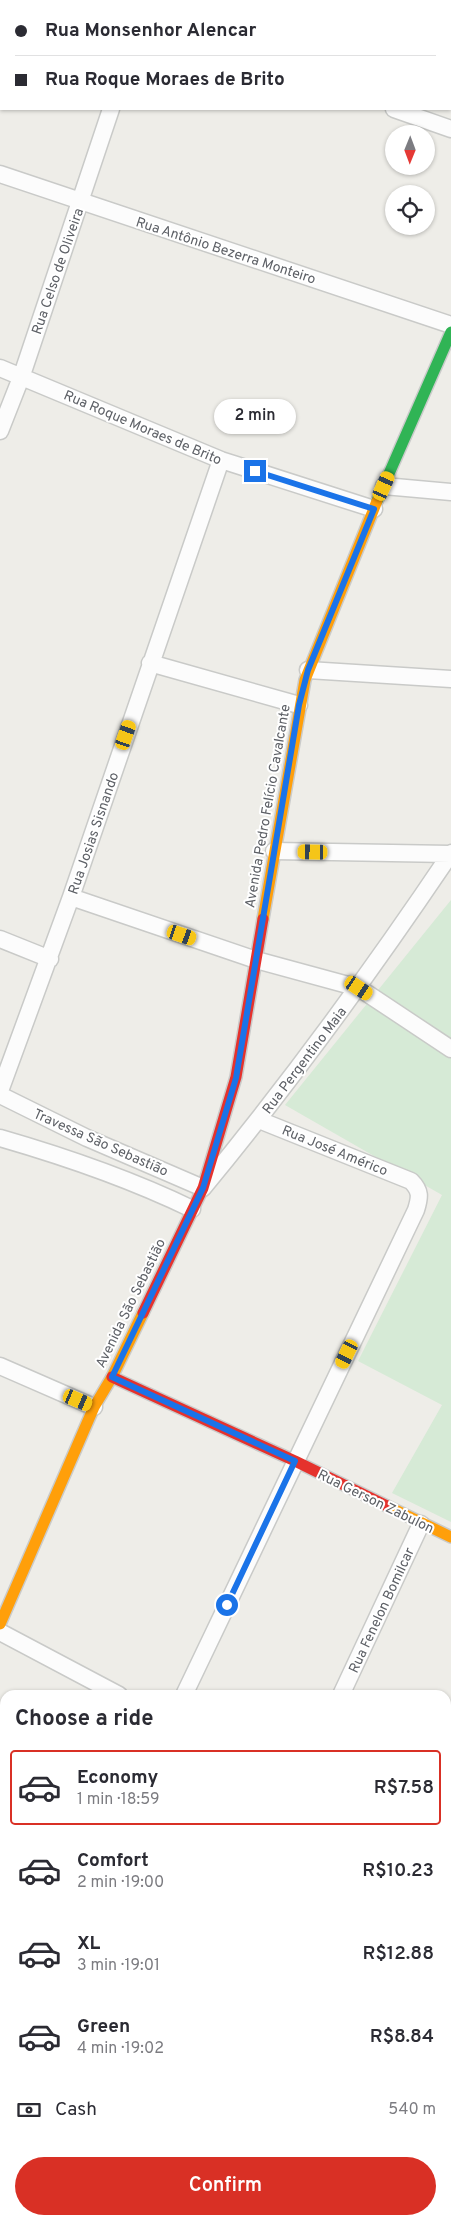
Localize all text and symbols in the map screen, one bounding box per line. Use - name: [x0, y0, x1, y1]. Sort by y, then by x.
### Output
- text: Rua Monsenhor Alencar: [45, 19, 256, 43]
- text: Rua Roque Moraes de Brito: [45, 68, 285, 92]
- north arrow: [385, 125, 435, 175]
- map controls: [385, 125, 435, 235]
- button: locate: [385, 185, 435, 235]
- street label: Rua Celso de Oliveira: [29, 206, 88, 337]
- street label: Rua Antônio Bezerra Monteiro: [133, 214, 318, 289]
- street label: Rua Roque Moraes de Brito: [61, 387, 224, 469]
- callout: 2 min: [214, 398, 296, 434]
- text: 2 min: [234, 406, 276, 426]
- route end: [244, 460, 266, 482]
- car: [371, 469, 396, 503]
- street label: Avenida Pedro Felício Cavalcante: [242, 703, 295, 909]
- car: [114, 718, 137, 752]
- street label: Rua Josias Sisnando: [66, 770, 123, 897]
- car: [297, 844, 328, 860]
- car: [165, 923, 198, 947]
- car: [342, 973, 375, 1003]
- street label: Rua Pergentino Maia: [259, 1004, 351, 1118]
- street label: Travessa São Sebastião: [30, 1106, 171, 1181]
- street label: Rua José Américo: [279, 1122, 390, 1180]
- street label: Avenida São Sebastião: [93, 1236, 170, 1371]
- car: [333, 1337, 360, 1371]
- car: [61, 1387, 94, 1413]
- street label: Rua Gerson Zabulon: [314, 1467, 436, 1538]
- street label: Rua Fenelon Bomilcar: [346, 1545, 419, 1676]
- route start: [216, 1594, 238, 1616]
- text: Choose a ride: [15, 1706, 153, 1733]
- icon: car: [17, 1765, 62, 1810]
- text: Economy: [77, 1766, 158, 1790]
- text: R$7.58: [374, 1776, 434, 1800]
- text: 1 min · 18:59: [77, 1790, 160, 1810]
- icon: car: [17, 1848, 62, 1893]
- text: Comfort: [77, 1849, 149, 1873]
- text: R$10.23: [362, 1859, 434, 1883]
- text: 2 min · 19:00: [77, 1873, 164, 1893]
- icon: car: [17, 1931, 62, 1976]
- text: XL: [77, 1932, 100, 1956]
- text: R$12.88: [362, 1942, 434, 1966]
- text: 3 min · 19:01: [77, 1956, 160, 1976]
- icon: car: [17, 2014, 62, 2059]
- text: Green: [77, 2015, 130, 2039]
- text: R$8.84: [370, 2025, 434, 2049]
- text: 4 min · 19:02: [77, 2039, 164, 2059]
- icon: cash: [15, 2096, 43, 2124]
- text: Cash: [55, 2098, 97, 2122]
- text: 540 m: [388, 2100, 436, 2120]
- button: Confirm: [15, 2157, 436, 2215]

